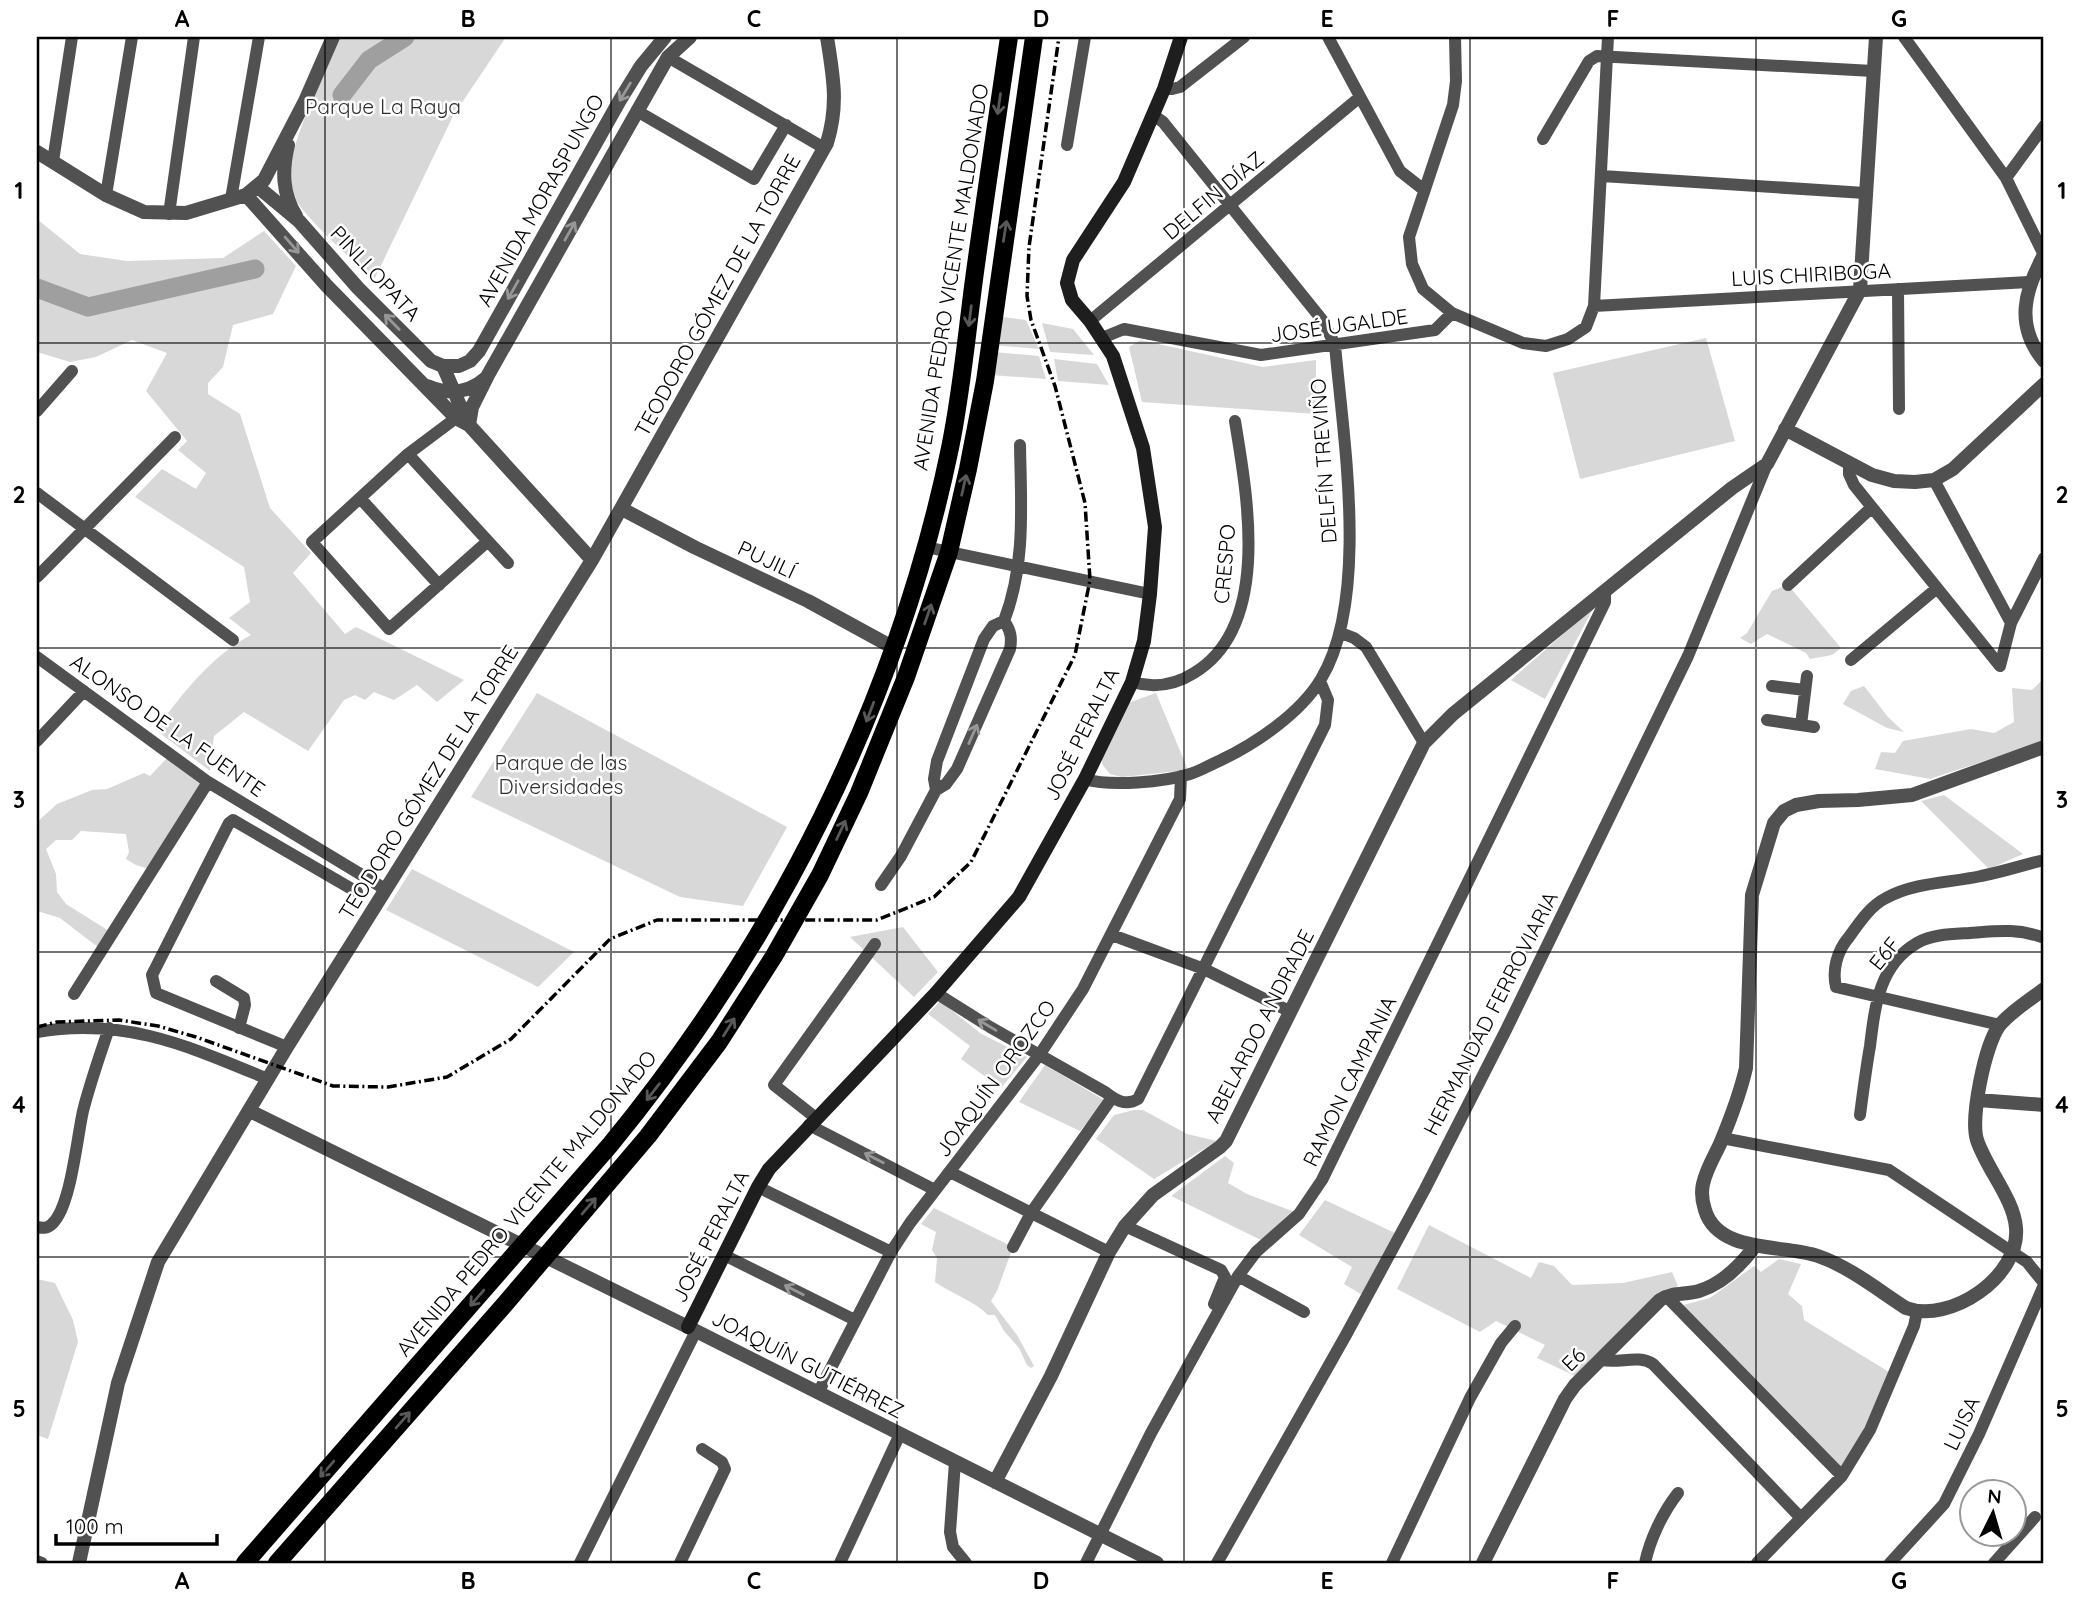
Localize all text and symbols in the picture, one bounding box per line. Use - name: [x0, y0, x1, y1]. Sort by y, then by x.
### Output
- text: A: [175, 4, 190, 33]
- text: B: [460, 4, 476, 33]
- text: C: [747, 4, 761, 33]
- text: D: [1033, 4, 1049, 33]
- text: E: [1320, 4, 1334, 33]
- text: F: [1607, 4, 1619, 33]
- text: G: [1891, 4, 1907, 33]
- one-way arrow: [618, 82, 632, 102]
- street label: AVENIDA PEDRO VICENTE MALDONADO: [907, 82, 993, 472]
- street label: AVENIDA MORASPUNGO: [471, 89, 609, 311]
- one-way arrow: [993, 92, 1006, 115]
- park label: Parque La Raya: [305, 93, 461, 119]
- street label: DELFIN DÍAZ: [1157, 145, 1269, 245]
- street label: TEODORO GÓMEZ DE LA TORRE: [628, 149, 806, 441]
- text: 1: [15, 176, 23, 205]
- text: 1: [2058, 176, 2066, 205]
- street label: PINLLOPATA: [325, 220, 427, 326]
- one-way arrow: [999, 220, 1012, 243]
- one-way arrow: [563, 221, 577, 241]
- one-way arrow: [284, 236, 300, 254]
- street label: LUIS CHIRIBOGA: [1730, 257, 1892, 291]
- one-way arrow: [506, 279, 519, 300]
- street label: JOSÉ UGALDE: [1268, 302, 1410, 348]
- one-way arrow: [963, 304, 976, 327]
- one-way arrow: [383, 314, 400, 331]
- street label: DELFÍN TREVIÑO: [1304, 377, 1342, 545]
- one-way arrow: [958, 474, 972, 497]
- text: 2: [12, 480, 26, 509]
- text: 2: [2055, 480, 2069, 509]
- street label: CRESPO: [1208, 523, 1240, 605]
- street label: PUJILÍ: [734, 534, 801, 584]
- one-way arrow: [923, 604, 935, 626]
- street label: TEODORO GÓMEZ DE LA TORRE: [333, 640, 523, 924]
- street label: ALONSO DE LA FUENTE: [66, 648, 270, 802]
- street label: JOSÉ PERALTA: [1038, 663, 1124, 805]
- one-way arrow: [863, 701, 875, 722]
- one-way arrow: [967, 724, 980, 745]
- park label: Parque de las Diversidades: [495, 749, 627, 799]
- text: 3: [13, 785, 25, 814]
- text: 3: [2056, 785, 2068, 814]
- one-way arrow: [835, 820, 848, 841]
- street label: HERMANDAD FERROVIARIA: [1417, 887, 1563, 1139]
- street label: ABELARDO ANDRADE: [1199, 925, 1319, 1127]
- street label: E6F: [1863, 931, 1905, 975]
- street label: RAMON CAMPANIA: [1297, 992, 1401, 1170]
- street label: JOAQUÍN OROZCO: [929, 994, 1061, 1162]
- one-way arrow: [722, 1018, 736, 1038]
- one-way arrow: [978, 1018, 998, 1032]
- street label: AVENIDA PEDRO VICENTE MALDONADO: [390, 1045, 662, 1361]
- one-way arrow: [646, 1083, 661, 1101]
- text: 4: [12, 1090, 26, 1119]
- text: 4: [2055, 1090, 2069, 1119]
- one-way arrow: [864, 1151, 885, 1165]
- street label: JOSÉ PERALTA: [666, 1166, 754, 1306]
- one-way arrow: [581, 1197, 597, 1215]
- one-way arrow: [784, 1282, 805, 1296]
- one-way arrow: [469, 1289, 485, 1307]
- street label: JOAQUÍN GUTIÉRREZ: [708, 1304, 908, 1424]
- street label: E6: [1556, 1342, 1590, 1376]
- street label: LUISA: [1937, 1392, 1985, 1454]
- text: 5: [12, 1394, 26, 1423]
- text: 5: [2055, 1394, 2069, 1423]
- one-way arrow: [395, 1412, 411, 1430]
- one-way arrow: [319, 1460, 335, 1478]
- north arrow: [1958, 1478, 2028, 1548]
- text: N: [1986, 1484, 2002, 1509]
- scale bar: [56, 1502, 217, 1546]
- text: 100 m: [66, 1513, 124, 1539]
- text: A: [175, 1566, 190, 1595]
- text: B: [460, 1566, 476, 1595]
- text: C: [747, 1566, 761, 1595]
- text: D: [1033, 1566, 1049, 1595]
- text: E: [1320, 1566, 1334, 1595]
- text: F: [1607, 1566, 1619, 1595]
- text: G: [1891, 1566, 1907, 1595]

